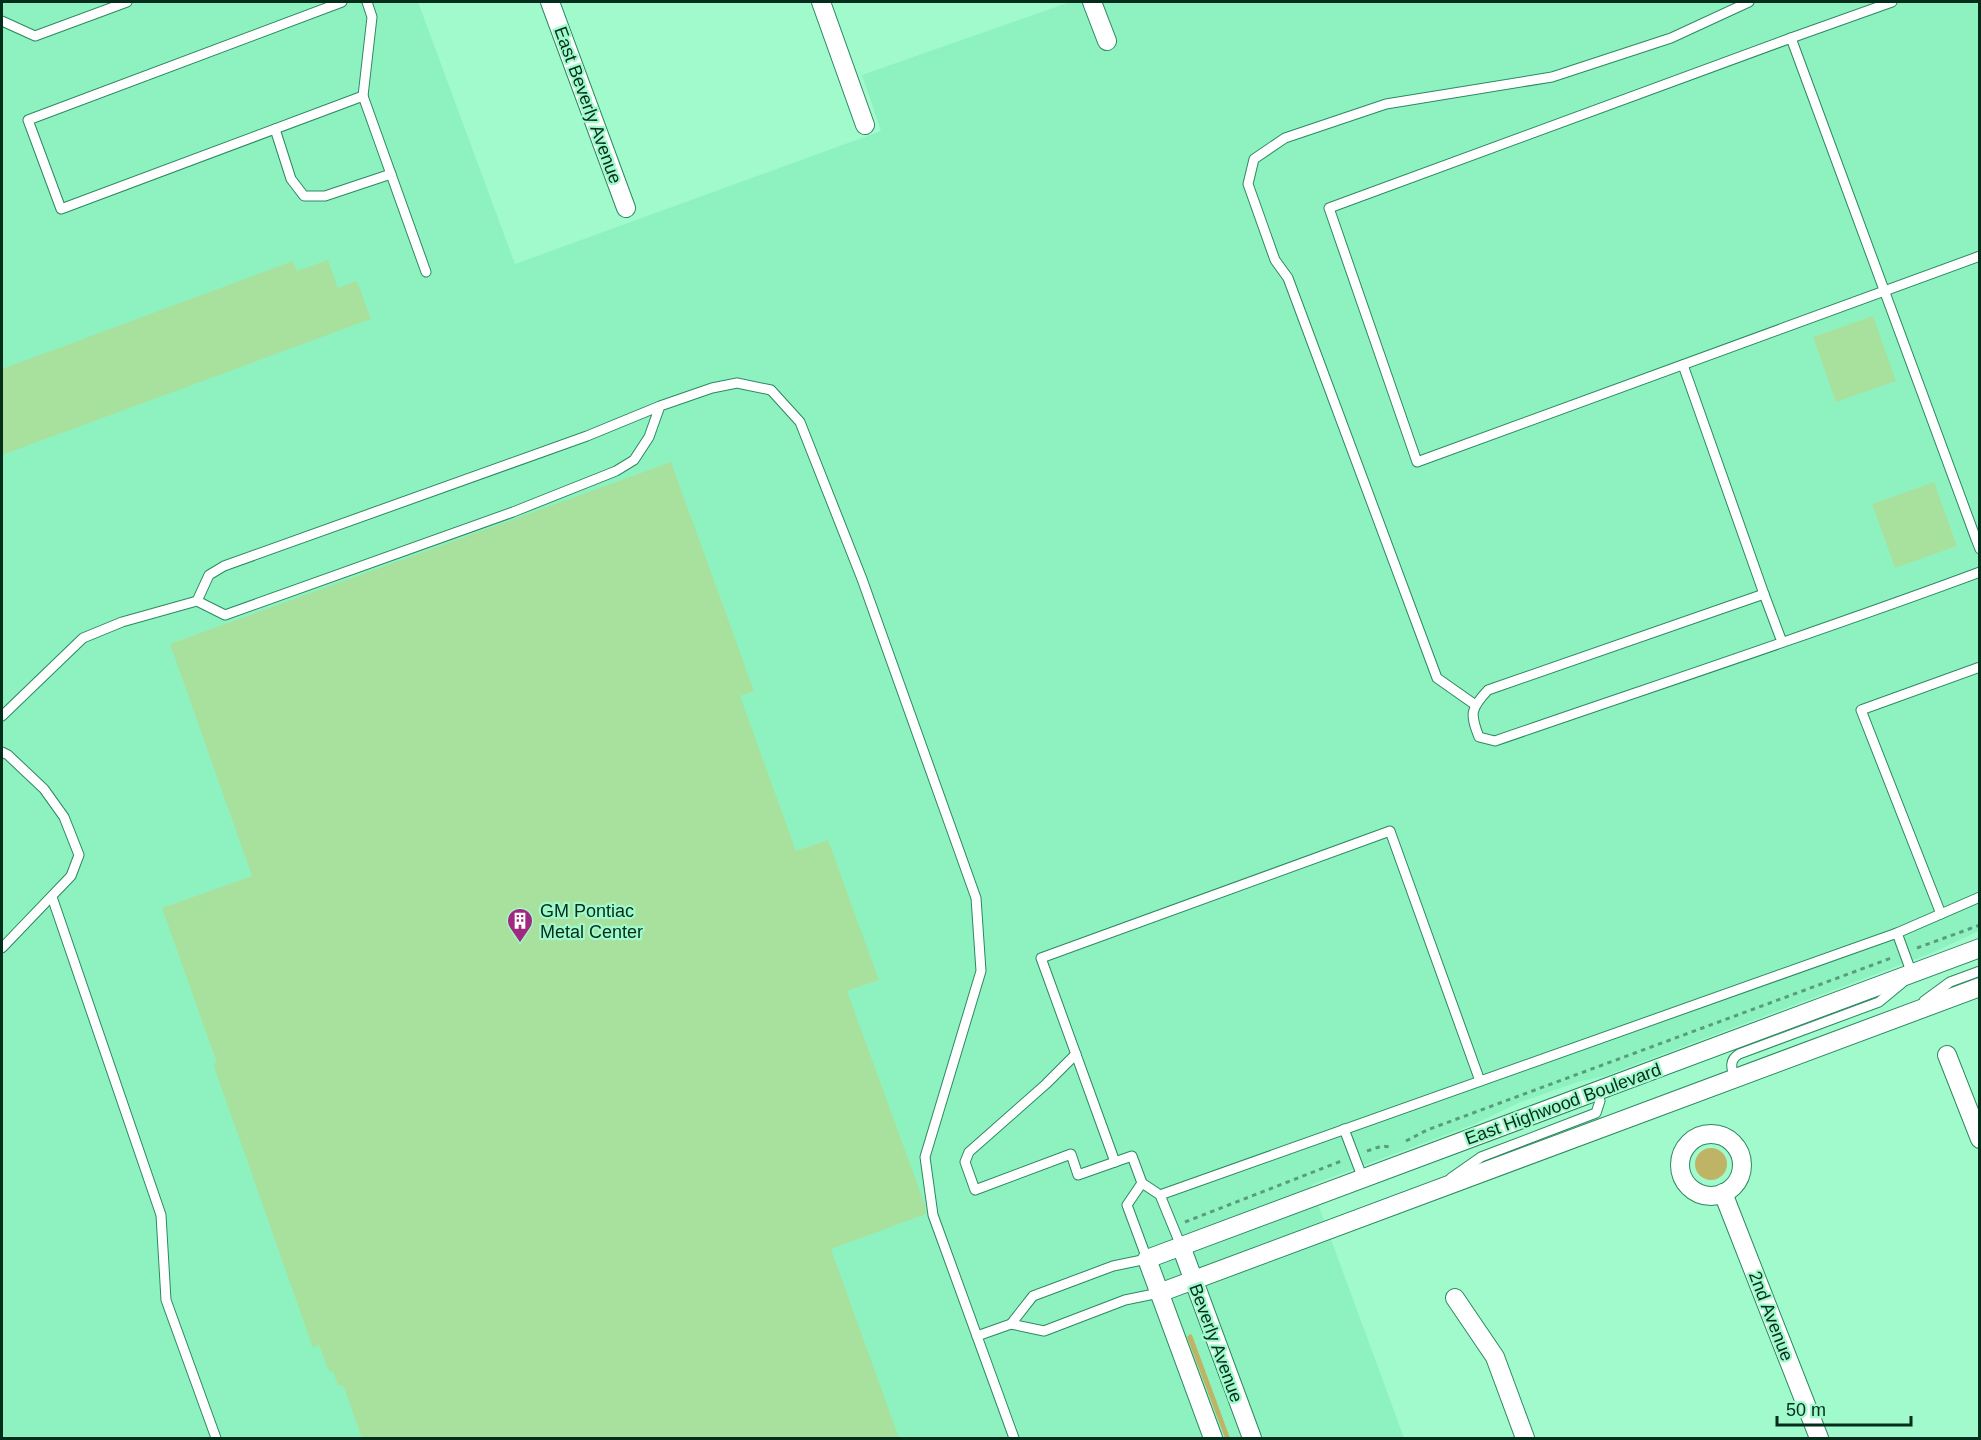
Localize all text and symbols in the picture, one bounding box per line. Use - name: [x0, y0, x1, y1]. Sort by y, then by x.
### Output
- street label: East Beverly Avenue: [550, 24, 626, 186]
- place label: GM Pontiac Metal Center: [540, 901, 643, 942]
- building icon: GM Pontiac Metal Center: [505, 906, 535, 944]
- street label: East Highwood Boulevard: [1462, 1059, 1664, 1149]
- street label: 2nd Avenue: [1745, 1268, 1797, 1364]
- street label: Beverly Avenue: [1185, 1281, 1247, 1405]
- scale bar: [1777, 1389, 1910, 1427]
- text: 50 m: [1786, 1400, 1826, 1420]

